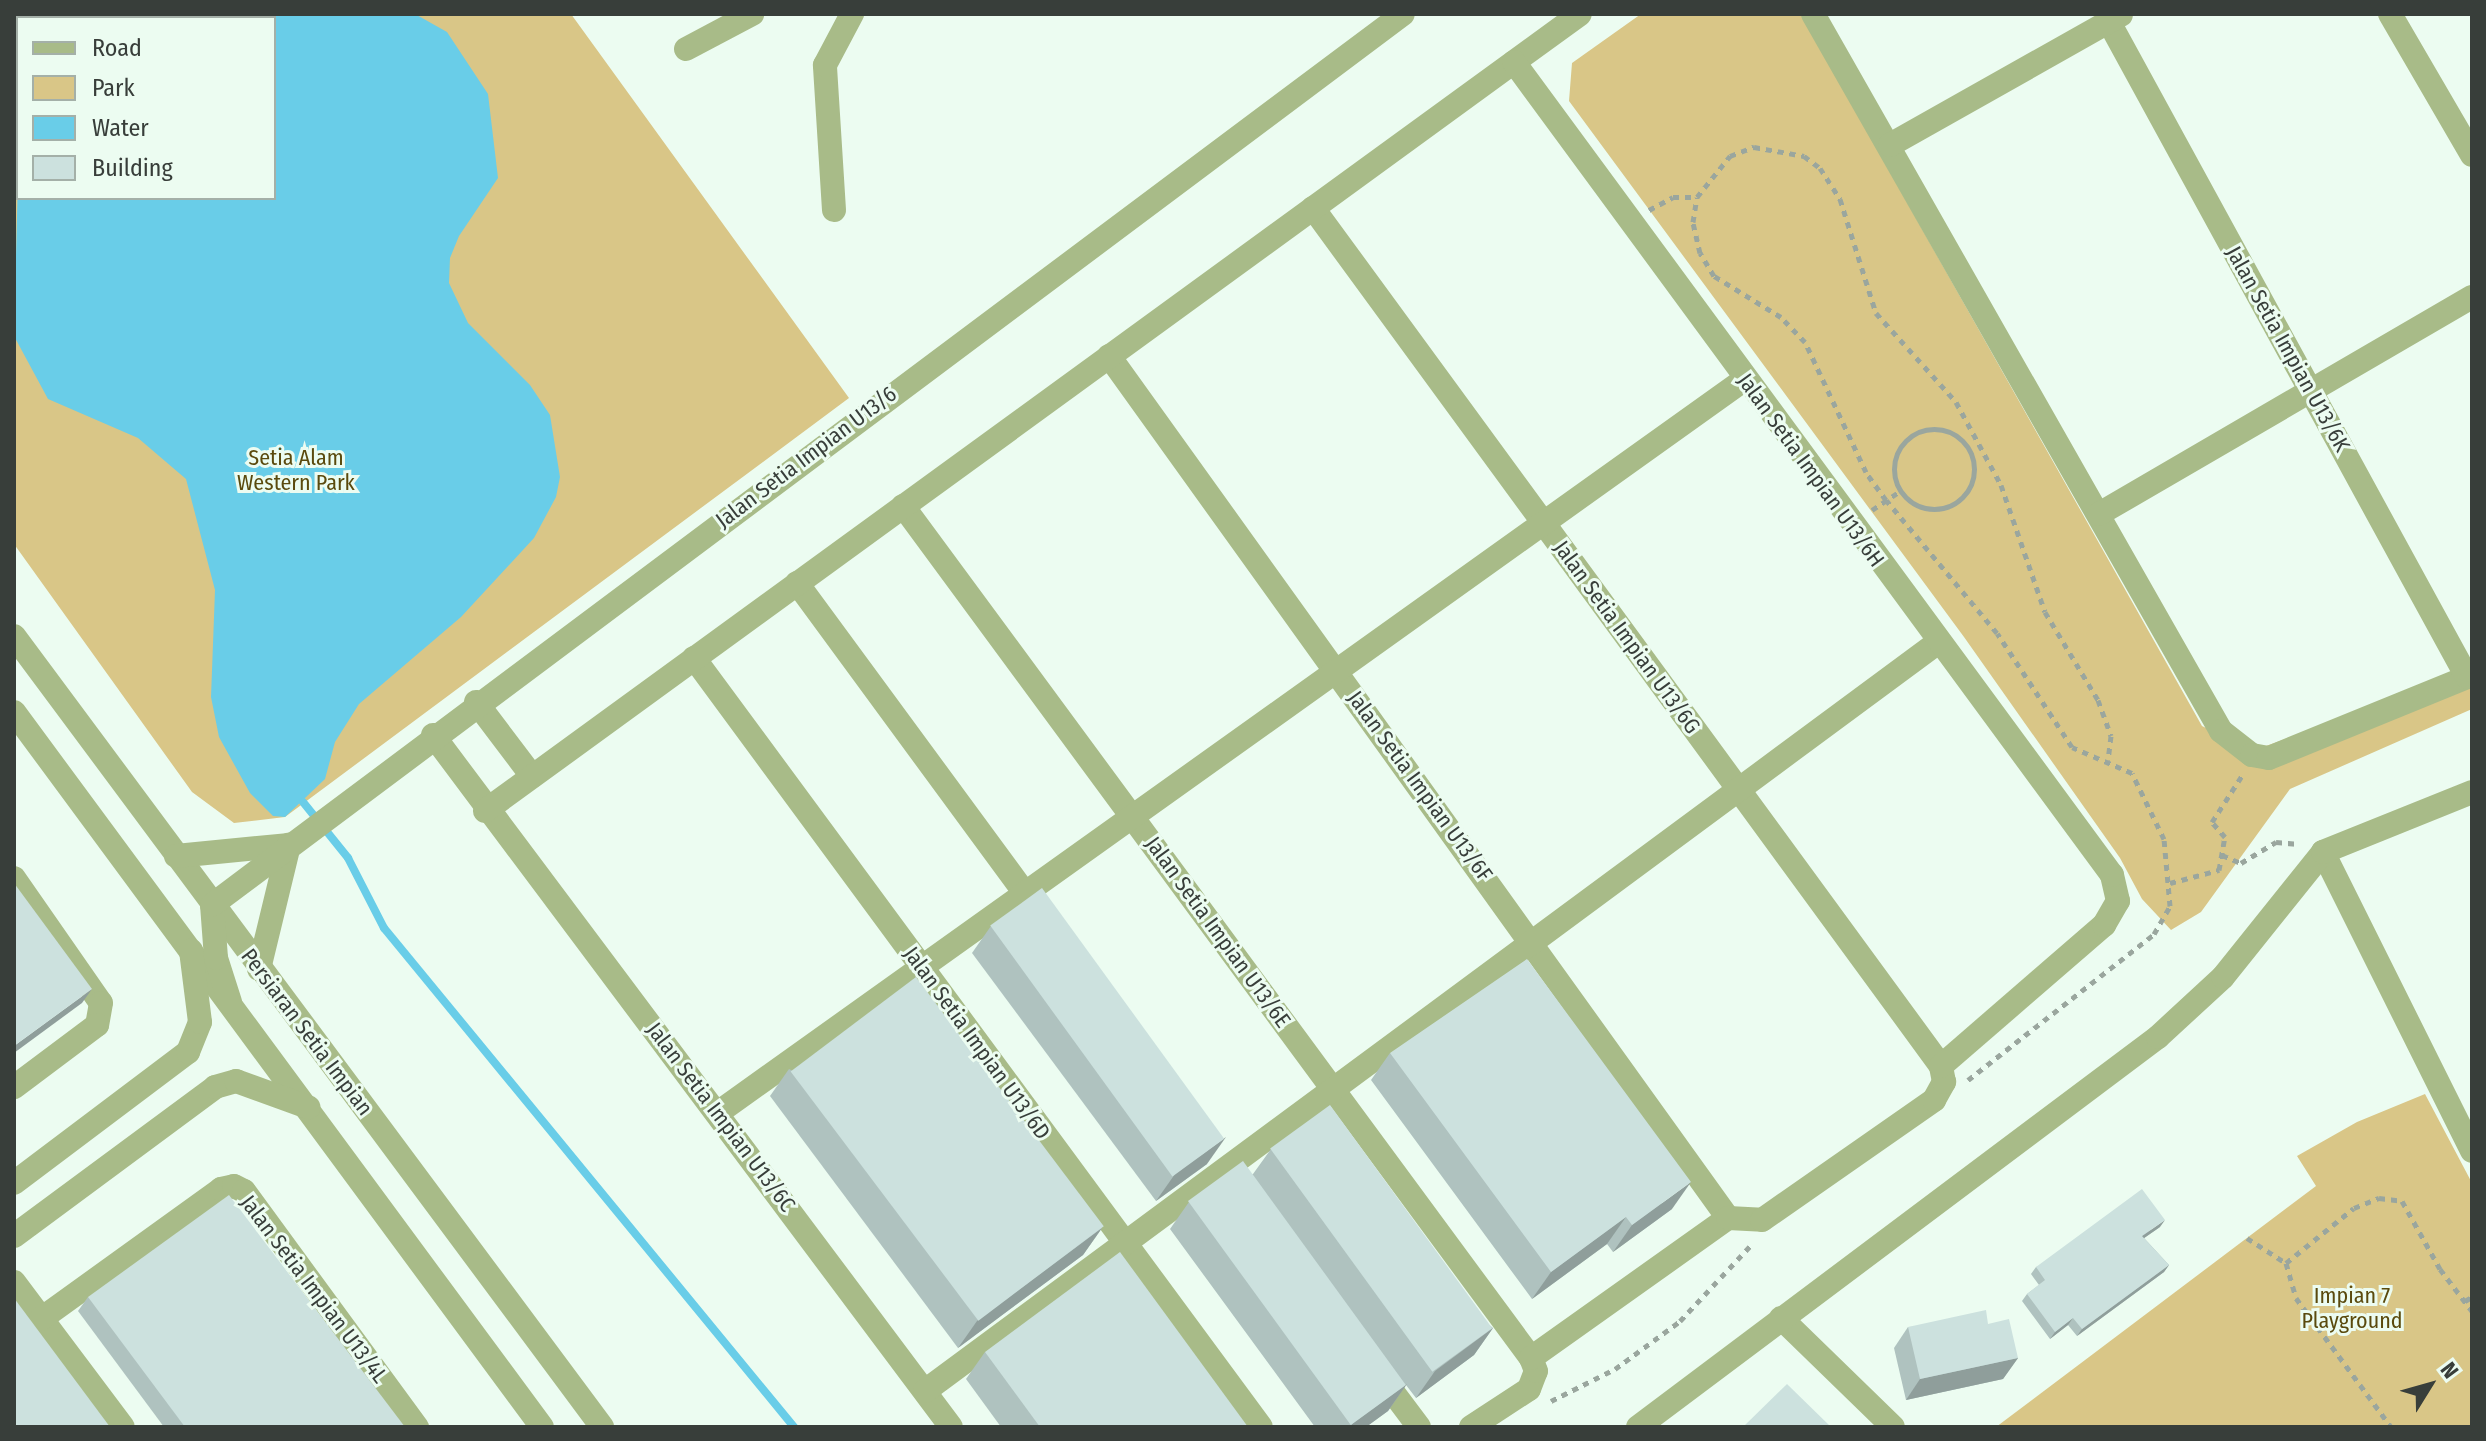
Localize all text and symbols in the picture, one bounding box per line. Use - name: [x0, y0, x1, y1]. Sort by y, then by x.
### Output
- legend: [16, 16, 276, 200]
- text: Road: [92, 34, 142, 62]
- text: Park: [92, 74, 135, 102]
- text: Water: [92, 114, 149, 142]
- text: Building: [92, 154, 173, 182]
- street label: Jalan Setia Impian U13/6K: [2220, 242, 2356, 456]
- street label: Jalan Setia Impian U13/6H: [1732, 368, 1890, 572]
- street label: Jalan Setia Impian U13/6: [710, 380, 902, 534]
- park label: Setia Alam Western Park: [237, 444, 355, 496]
- street label: Jalan Setia Impian U13/6G: [1548, 535, 1706, 739]
- street label: Jalan Setia Impian U13/6F: [1342, 686, 1498, 886]
- street label: Jalan Setia Impian U13/6E: [1140, 831, 1296, 1033]
- street label: Jalan Setia Impian U13/6D: [898, 941, 1056, 1145]
- street label: Persiaran Setia Impian: [236, 943, 378, 1121]
- street label: Jalan Setia Impian U13/6C: [641, 1017, 801, 1217]
- street label: Jalan Setia Impian U13/4L: [235, 1190, 393, 1388]
- park label: Impian 7 Playground: [2301, 1282, 2403, 1334]
- north arrow: [2390, 1345, 2470, 1425]
- text: N: [2435, 1357, 2464, 1384]

